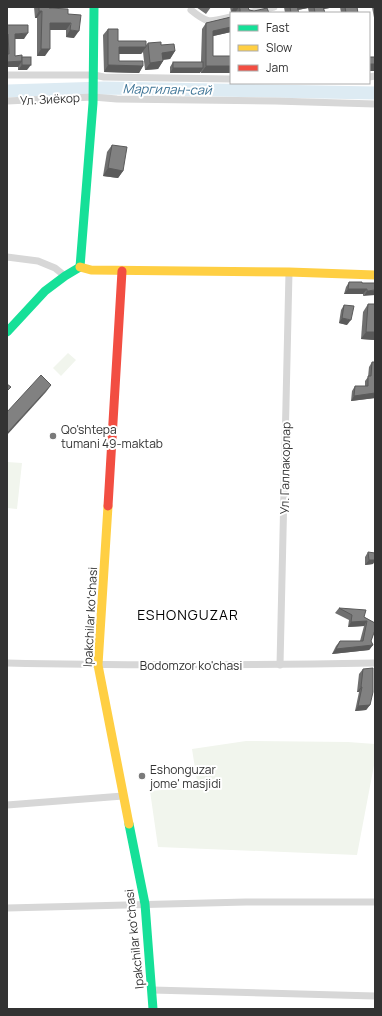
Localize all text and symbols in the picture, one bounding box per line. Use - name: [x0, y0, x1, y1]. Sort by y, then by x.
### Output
- legend: [230, 12, 370, 84]
- text: Fast: [266, 19, 290, 36]
- text: Slow: [266, 39, 292, 56]
- text: Jam: [266, 59, 288, 76]
- water label: Маргилан-сай: [122, 79, 213, 99]
- street label: Ул. Зиёкор: [20, 89, 80, 109]
- place label: Qo'shtepa tumani 49-maktab: [61, 421, 163, 452]
- street label: Ул. Галлакорлар: [276, 422, 294, 514]
- marker: Qo'shtepa tumani 49-maktab: [48, 431, 58, 441]
- street label: Ipakchilar koʻchasi: [79, 566, 101, 668]
- district label: ESHONGUZAR: [137, 605, 239, 624]
- street label: Bodomzor ko'chasi: [140, 657, 242, 674]
- place label: Eshonguzar jome' masjidi: [149, 761, 221, 792]
- marker: Eshonguzar jome' masjidi: [137, 771, 147, 781]
- street label: Ipakchilar koʻchasi: [120, 888, 148, 990]

